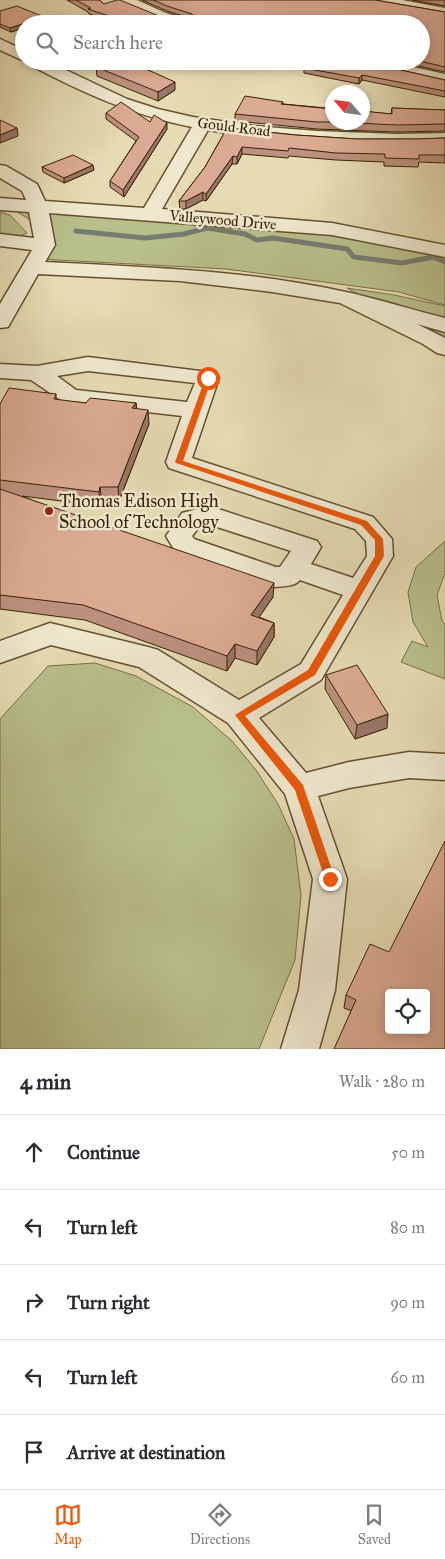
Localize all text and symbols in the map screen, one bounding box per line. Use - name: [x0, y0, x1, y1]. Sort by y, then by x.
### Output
- search box: [15, 15, 430, 70]
- icon: search: [33, 29, 61, 57]
- text: Search here: [73, 31, 163, 54]
- north arrow: [325, 85, 370, 130]
- street label: Gould Road: [196, 114, 272, 140]
- street label: Valleywood Drive: [168, 206, 277, 234]
- route start: [197, 367, 220, 390]
- place label: Thomas Edison High School of Technology: [59, 490, 219, 534]
- marker: Thomas Edison High School of Technology: [43, 505, 55, 517]
- route end: [319, 868, 342, 891]
- map controls: [385, 989, 430, 1034]
- button: locate: [385, 989, 430, 1034]
- text: 4 min: [20, 1069, 71, 1095]
- text: Walk · 280 m: [339, 1072, 425, 1091]
- icon: ahead: [20, 1138, 48, 1166]
- text: Continue: [67, 1141, 140, 1164]
- text: 50 m: [391, 1143, 425, 1162]
- icon: left: [20, 1213, 48, 1241]
- text: Turn left: [67, 1216, 137, 1239]
- text: 80 m: [390, 1218, 425, 1237]
- icon: right: [20, 1288, 48, 1316]
- text: Turn right: [67, 1291, 150, 1314]
- text: 90 m: [390, 1293, 425, 1312]
- icon: left: [20, 1363, 48, 1391]
- text: Turn left: [67, 1366, 137, 1389]
- text: 60 m: [391, 1368, 425, 1387]
- icon: arrive: [20, 1438, 48, 1466]
- text: Arrive at destination: [67, 1441, 225, 1464]
- tab: Map: [54, 1501, 82, 1548]
- tab: Directions: [190, 1501, 250, 1548]
- tab: Saved: [358, 1501, 391, 1548]

